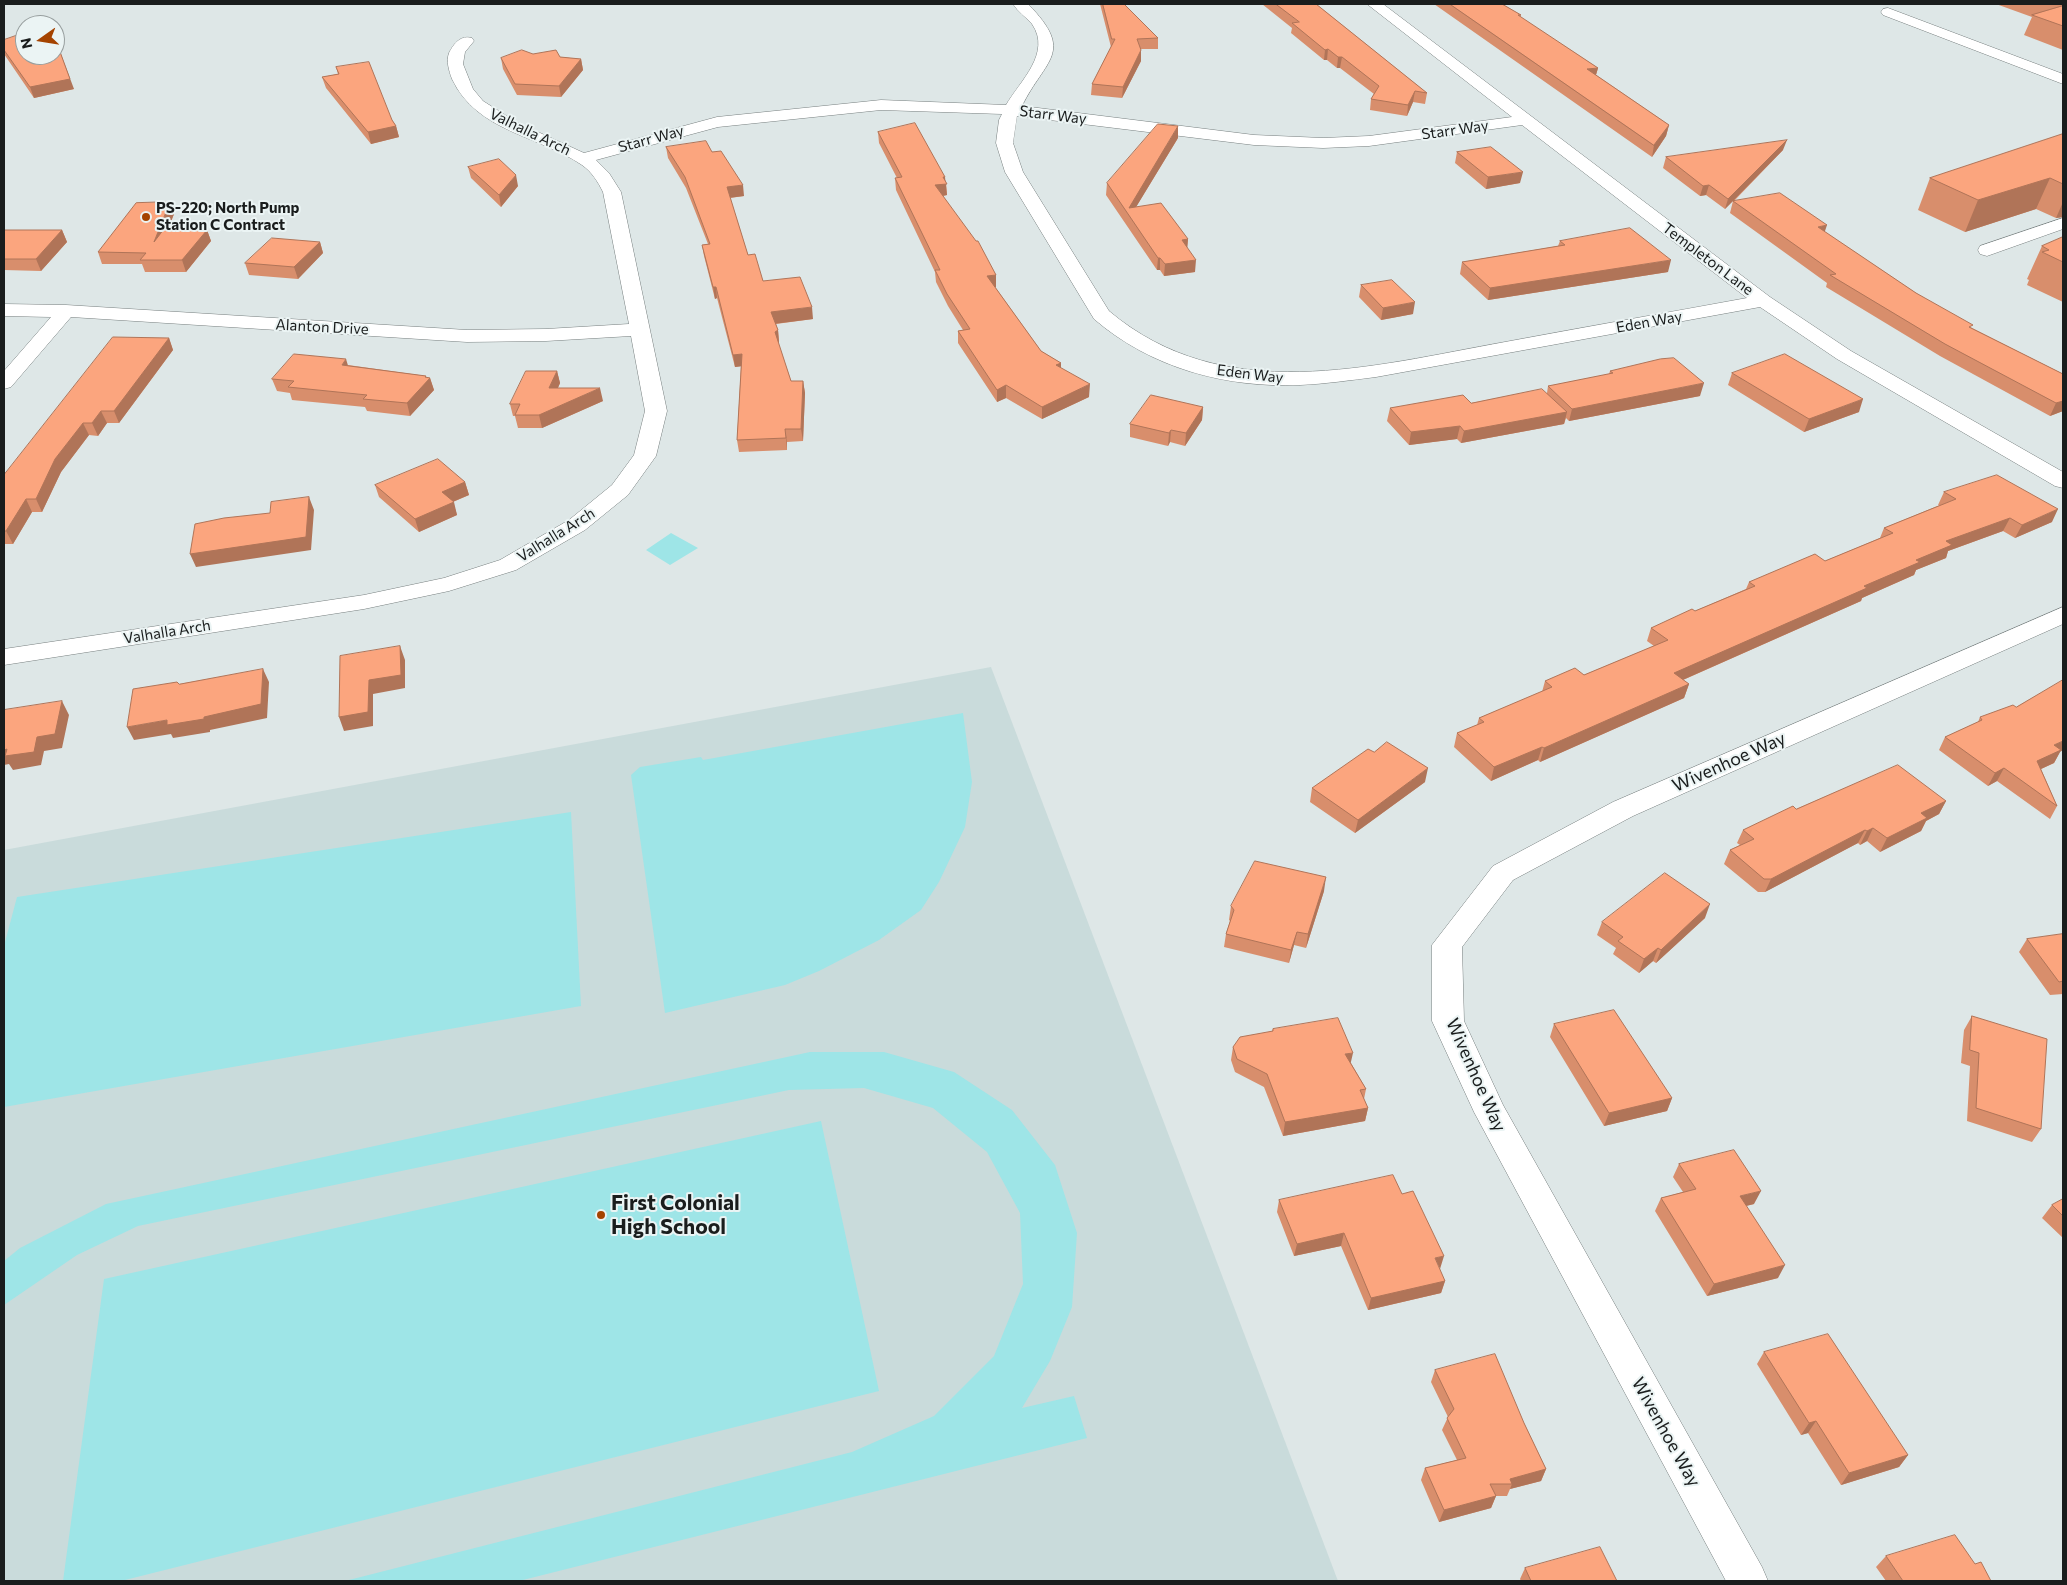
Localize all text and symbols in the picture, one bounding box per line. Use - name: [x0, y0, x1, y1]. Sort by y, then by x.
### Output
- north arrow: [15, 15, 65, 65]
- text: N: [16, 36, 35, 50]
- street label: Starr Way: [1018, 102, 1088, 128]
- street label: Valhalla Arch: [486, 105, 574, 159]
- street label: Starr Way: [1420, 116, 1490, 144]
- street label: Starr Way: [616, 122, 686, 156]
- place label: PS-220; North Pump Station C Contract: [156, 199, 299, 234]
- marker: PS-220; North Pump Station C Contract: [140, 211, 152, 223]
- street label: Templeton Lane: [1659, 219, 1757, 299]
- street label: Eden Way: [1614, 307, 1684, 337]
- street label: Alanton Drive: [275, 316, 369, 338]
- street label: Eden Way: [1216, 361, 1284, 387]
- street label: Valhalla Arch: [514, 504, 598, 566]
- street label: Valhalla Arch: [122, 616, 212, 648]
- street label: Wivenhoe Way: [1669, 727, 1789, 797]
- street label: Wivenhoe Way: [1441, 1015, 1511, 1135]
- place label: First Colonial High School: [611, 1190, 740, 1240]
- marker: First Colonial High School: [595, 1209, 607, 1221]
- street label: Wivenhoe Way: [1627, 1374, 1705, 1490]

